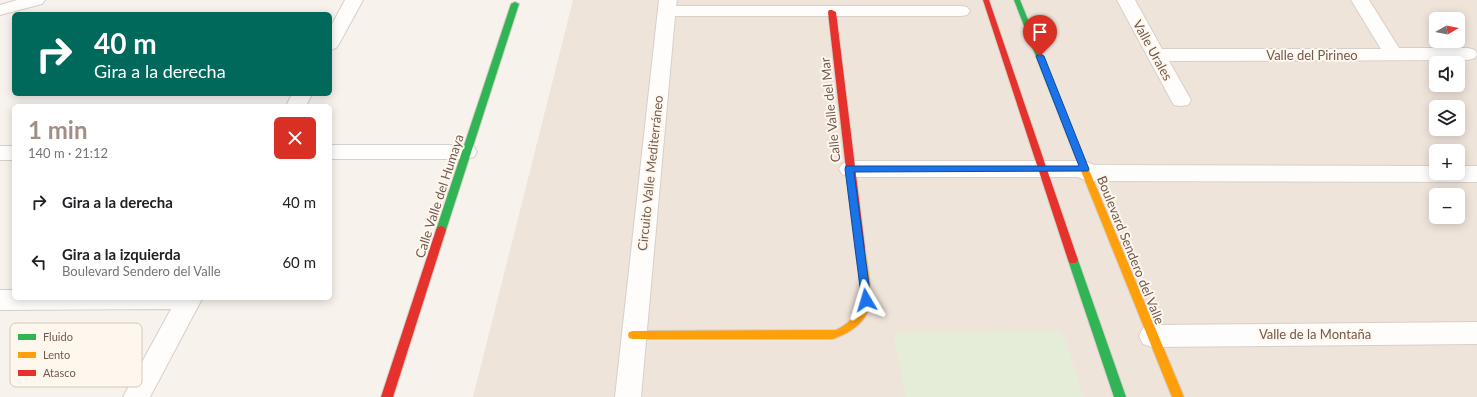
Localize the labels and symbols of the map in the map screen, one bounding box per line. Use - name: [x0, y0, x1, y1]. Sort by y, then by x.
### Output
- north arrow: [1429, 12, 1465, 48]
- pin: [1023, 15, 1057, 56]
- street label: Valle Urales: [1130, 17, 1176, 83]
- street label: Valle del Pirineo: [1266, 47, 1358, 63]
- street label: Calle Valle del Mar: [817, 57, 843, 163]
- street label: Circuito Valle Mediterráneo: [634, 94, 666, 252]
- street label: Calle Valle del Humaya: [411, 132, 467, 260]
- street label: Boulevard Sendero del Valle: [1094, 173, 1168, 327]
- position arrow: [845, 279, 887, 321]
- legend: [10, 323, 142, 387]
- street label: Valle de la Montaña: [1259, 326, 1371, 342]
- text: Fluido: [43, 330, 73, 343]
- text: Lento: [43, 348, 70, 361]
- text: Atasco: [43, 366, 76, 379]

